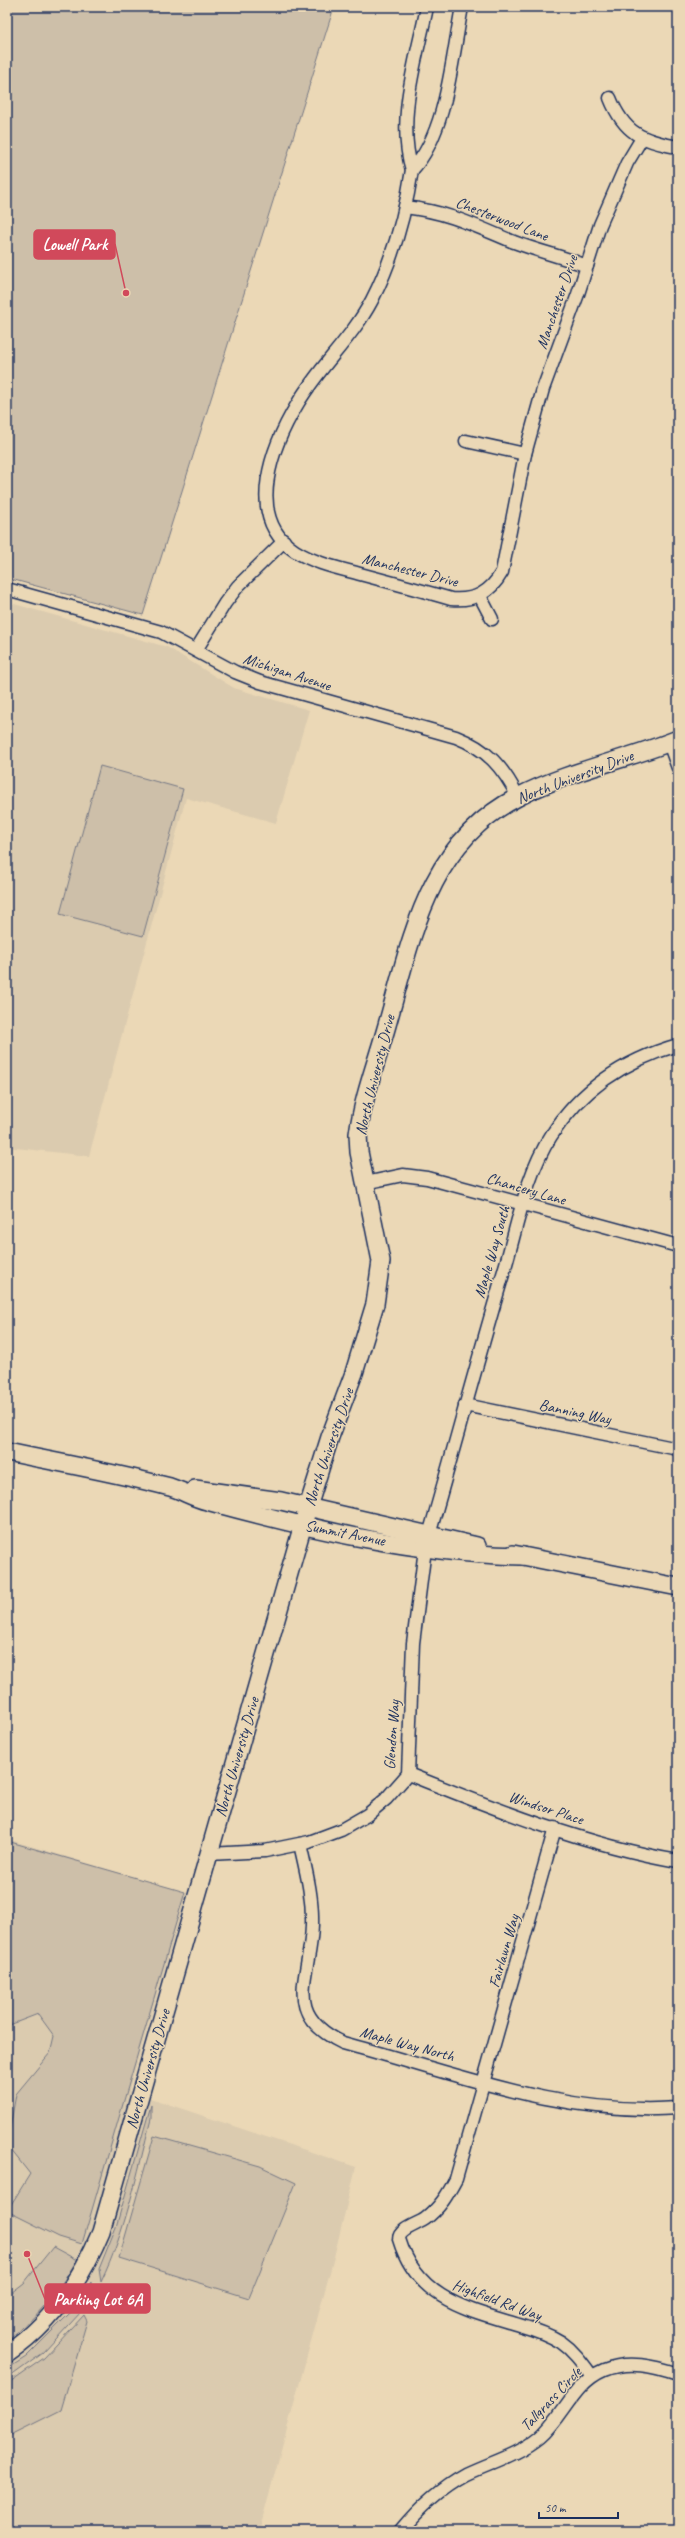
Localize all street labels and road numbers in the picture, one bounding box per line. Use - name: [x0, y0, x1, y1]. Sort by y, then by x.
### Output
- street label: Chesterwood Lane: [453, 192, 553, 246]
- street label: Manchester Drive: [532, 251, 583, 352]
- street label: Manchester Drive: [360, 548, 462, 592]
- street label: Michigan Avenue: [241, 648, 335, 696]
- street label: North University Drive: [514, 745, 638, 808]
- street label: North University Drive: [350, 1011, 400, 1137]
- street label: Chancery Lane: [484, 1168, 570, 1210]
- street label: Maple Way South: [469, 1203, 515, 1300]
- street label: North University Drive: [299, 1384, 359, 1509]
- street label: Banning Way: [537, 1395, 614, 1430]
- street label: Summit Avenue: [303, 1515, 388, 1551]
- street label: North University Drive: [210, 1693, 264, 1819]
- street label: Glendon Way: [380, 1698, 405, 1770]
- street label: Windsor Place: [506, 1787, 587, 1830]
- street label: Fairlawn Way: [484, 1911, 524, 1990]
- street label: North University Drive: [121, 2005, 175, 2131]
- street label: Maple Way North: [358, 2022, 457, 2066]
- street label: Highfield Rd Way: [450, 2275, 546, 2326]
- street label: Tallgrass Circle: [516, 2361, 587, 2435]

